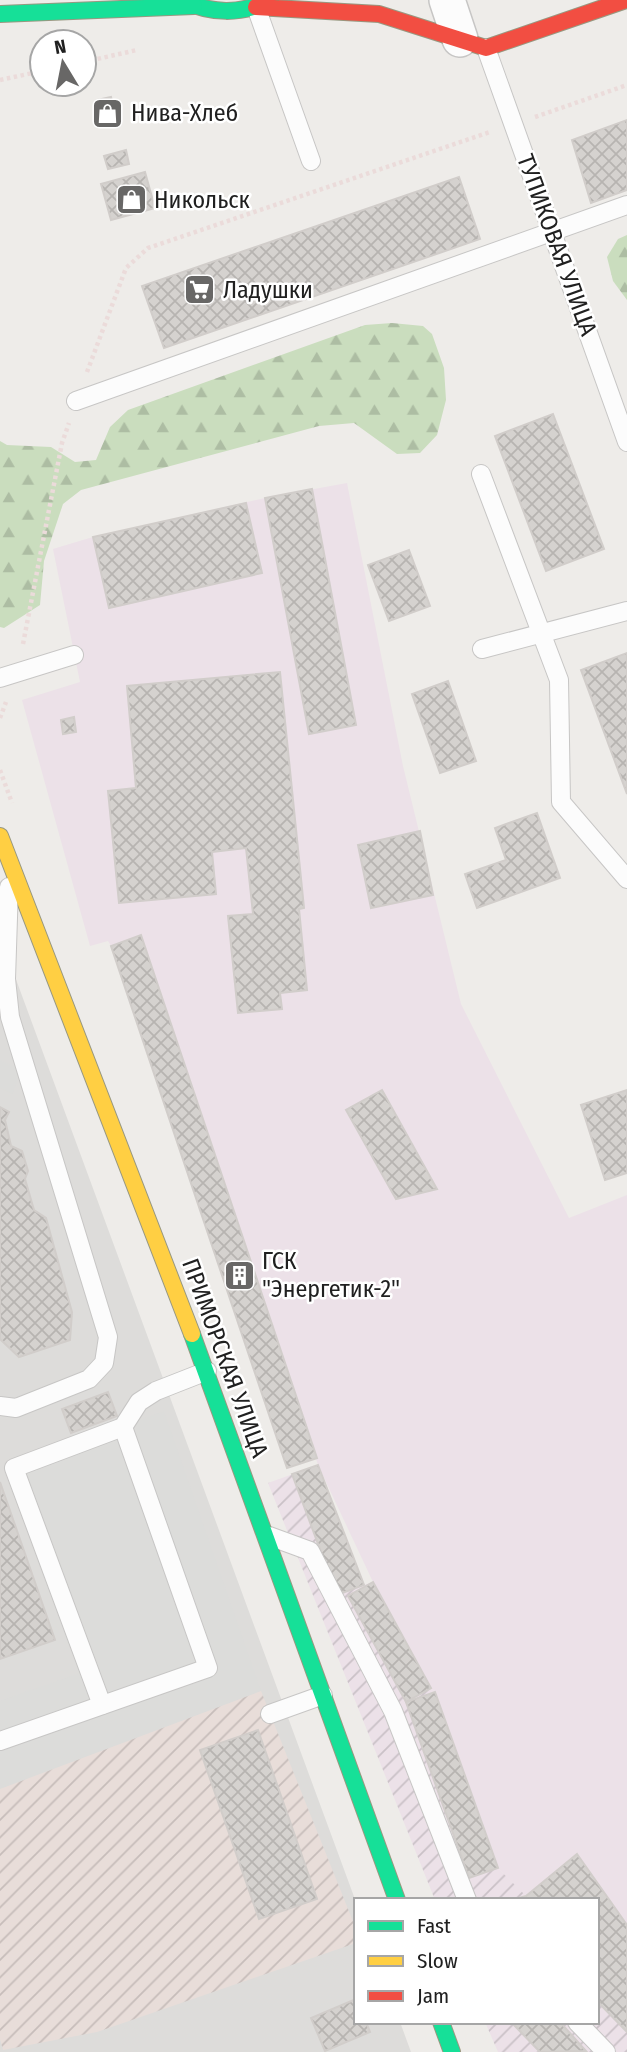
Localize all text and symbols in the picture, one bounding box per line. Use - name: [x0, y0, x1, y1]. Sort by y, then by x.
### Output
- north arrow: [28, 28, 98, 98]
- text: N: [53, 34, 68, 59]
- shop icon: Нива-Хлеб: [91, 96, 125, 130]
- place label: Нива-Хлеб: [131, 99, 238, 127]
- street label: ТУПИКОВАЯ УЛИЦА: [511, 151, 603, 340]
- shop icon: Никольск: [114, 183, 148, 217]
- place label: Никольск: [154, 186, 251, 214]
- supermarket icon: Ладушки: [183, 273, 217, 307]
- place label: Ладушки: [223, 276, 313, 304]
- place label: ГСК "Энергетик-2": [262, 1247, 400, 1303]
- street label: ПРИМОРСКАЯ УЛИЦА: [176, 1255, 274, 1462]
- building icon: ГСК "Энергетик-2": [222, 1258, 256, 1292]
- legend: [354, 1898, 599, 2024]
- text: Fast: [417, 1913, 451, 1939]
- text: Slow: [417, 1948, 458, 1974]
- text: Jam: [417, 1983, 449, 2009]

